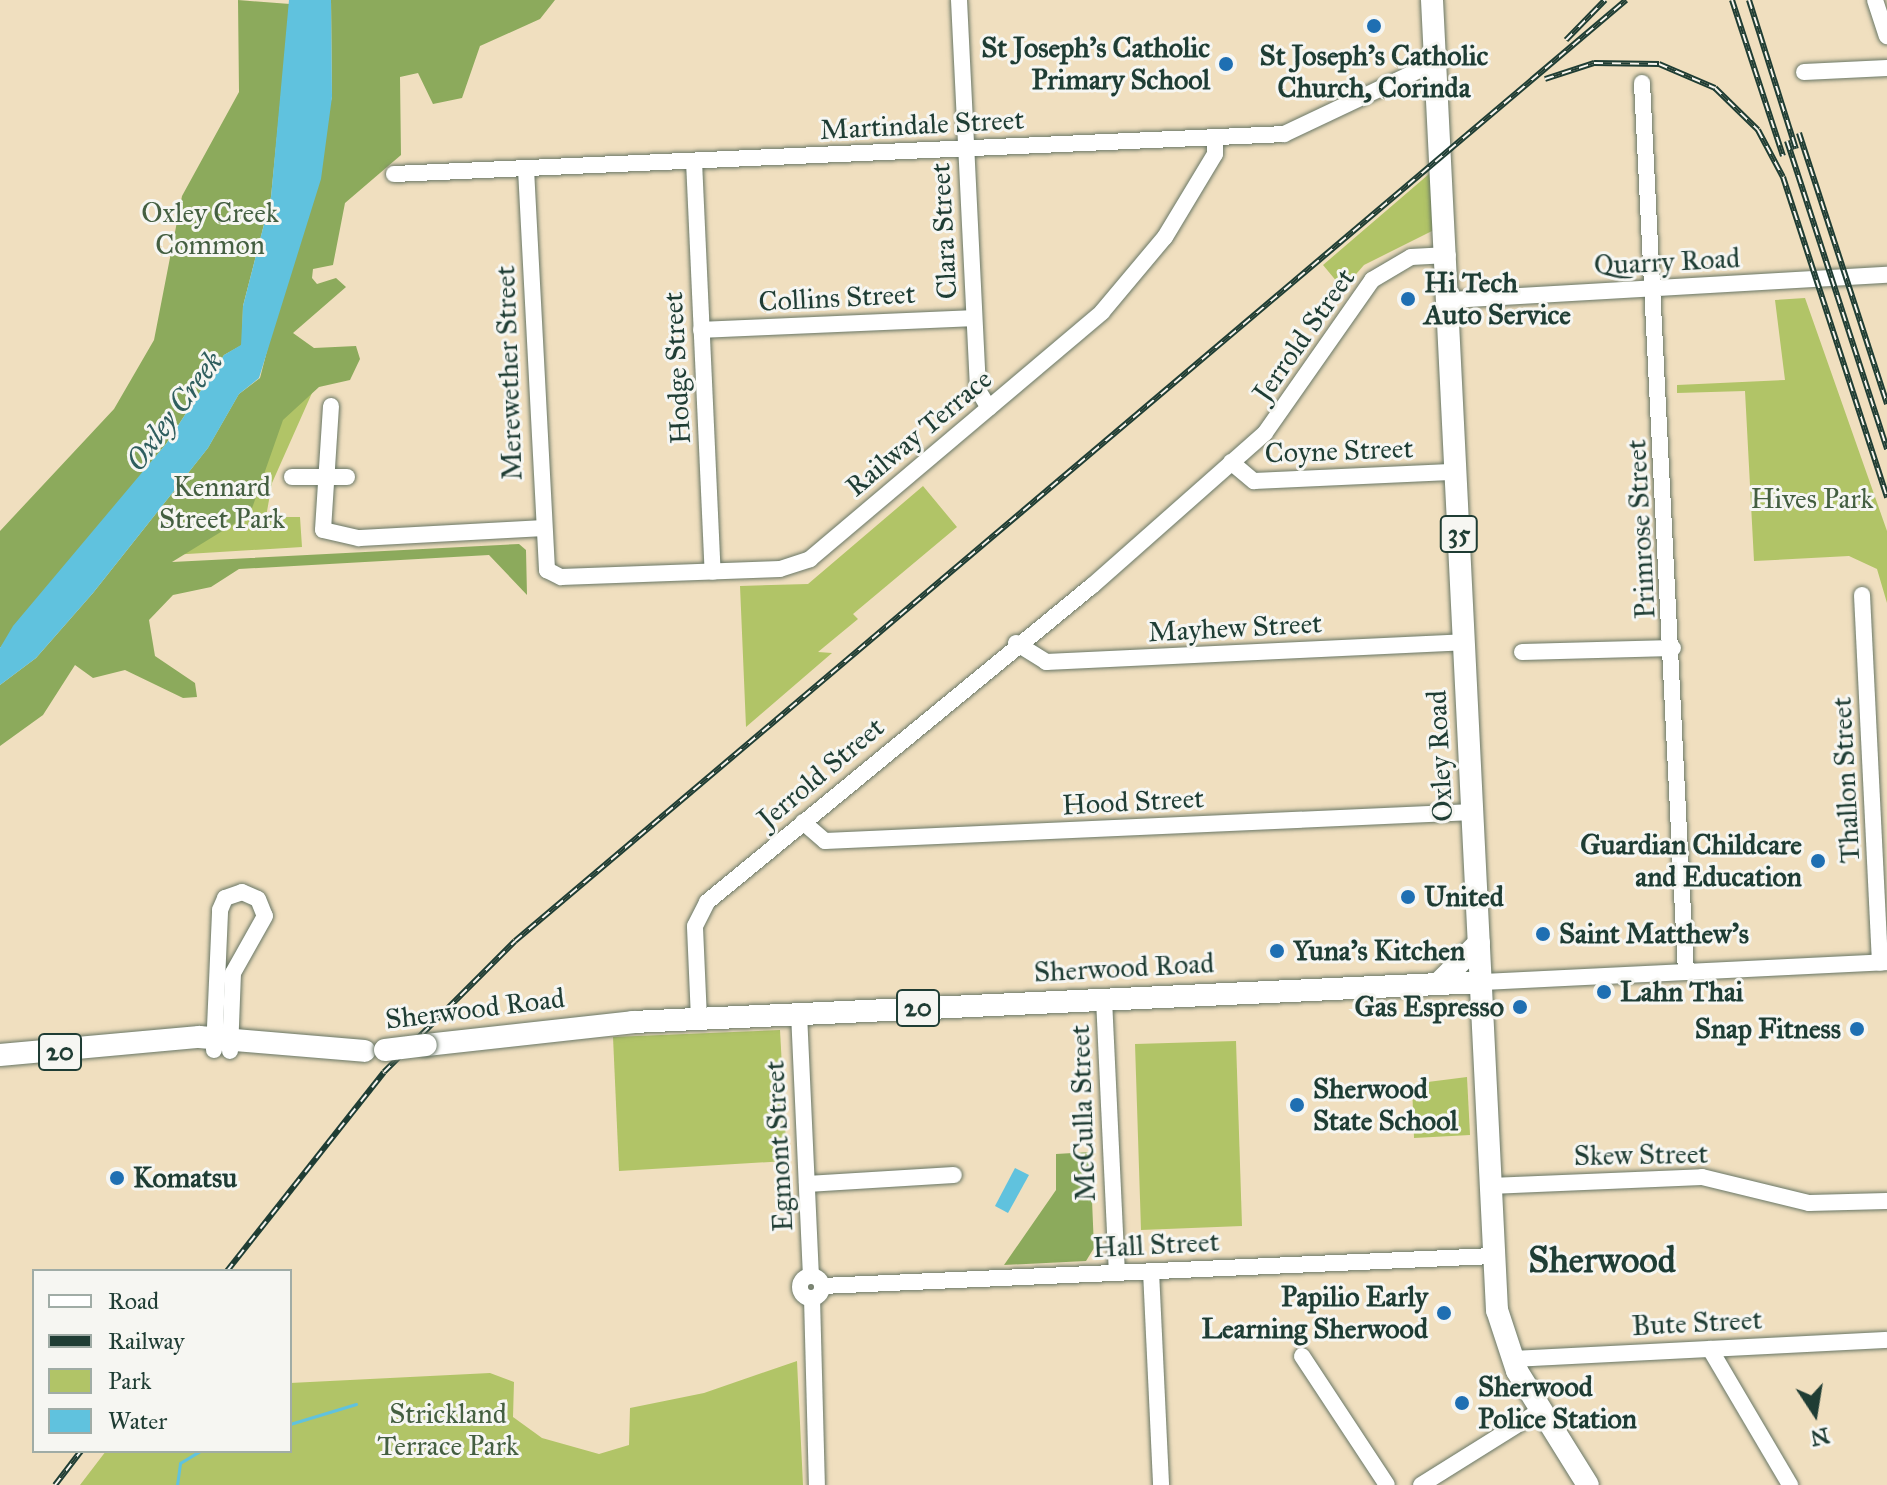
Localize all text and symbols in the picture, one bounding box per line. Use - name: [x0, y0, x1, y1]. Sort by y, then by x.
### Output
- marker: St Joseph's Catholic Church, Corinda: [1365, 17, 1383, 35]
- place label: St Joseph's Catholic Primary School: [981, 31, 1210, 97]
- place label: St Joseph's Catholic Church, Corinda: [1260, 39, 1488, 105]
- marker: St Joseph's Catholic Primary School: [1217, 55, 1235, 73]
- street label: Martindale Street: [819, 103, 1025, 147]
- street label: Clara Street: [924, 162, 964, 300]
- park label: Oxley Creek Common: [141, 196, 279, 262]
- street label: Quarry Road: [1593, 241, 1741, 283]
- street label: Jerrold Street: [1246, 262, 1362, 408]
- street label: Merewether Street: [488, 265, 530, 481]
- place label: Hi Tech Auto Service: [1424, 266, 1571, 332]
- street label: Collins Street: [758, 277, 916, 319]
- marker: Hi Tech Auto Service: [1399, 290, 1417, 308]
- street label: Hodge Street: [656, 291, 698, 445]
- water label: Oxley Creek: [117, 344, 231, 478]
- street label: Railway Terrace: [839, 362, 999, 504]
- street label: Coyne Street: [1264, 432, 1414, 470]
- street label: Primrose Street: [1620, 438, 1662, 620]
- park label: Kennard Street Park: [159, 470, 285, 536]
- park label: Hives Park: [1750, 482, 1874, 516]
- road number: 35: [1439, 512, 1479, 556]
- street label: Mayhew Street: [1147, 607, 1323, 649]
- street label: Oxley Road: [1420, 689, 1460, 823]
- street label: Thallon Street: [1825, 696, 1867, 864]
- street label: Jerrold Street: [751, 710, 891, 836]
- street label: Hood Street: [1061, 782, 1205, 822]
- place label: Guardian Childcare and Education: [1580, 828, 1802, 894]
- marker: Guardian Childcare and Education: [1809, 852, 1827, 870]
- place label: United: [1424, 880, 1504, 914]
- marker: United: [1399, 888, 1417, 906]
- place label: Saint Matthew's: [1559, 917, 1749, 951]
- marker: Saint Matthew's: [1534, 925, 1552, 943]
- place label: Yuna's Kitchen: [1293, 934, 1465, 968]
- marker: Yuna's Kitchen: [1268, 942, 1286, 960]
- street label: Sherwood Road: [1033, 946, 1215, 990]
- place label: Lahn Thai: [1620, 975, 1744, 1009]
- street label: Sherwood Road: [383, 981, 567, 1037]
- marker: Lahn Thai: [1595, 983, 1613, 1001]
- road number: 20: [896, 986, 940, 1030]
- place label: Gas Espresso: [1355, 990, 1504, 1024]
- marker: Gas Espresso: [1511, 998, 1529, 1016]
- place label: Snap Fitness: [1695, 1012, 1841, 1046]
- marker: Snap Fitness: [1848, 1020, 1866, 1038]
- street label: McCulla Street: [1063, 1024, 1103, 1202]
- road number: 20: [38, 1030, 82, 1074]
- street label: Egmont Street: [758, 1060, 800, 1232]
- place label: Sherwood State School: [1313, 1072, 1458, 1138]
- marker: Sherwood State School: [1288, 1096, 1306, 1114]
- street label: Skew Street: [1573, 1137, 1709, 1173]
- place label: Komatsu: [133, 1161, 237, 1195]
- marker: Komatsu: [108, 1169, 126, 1187]
- street label: Hall Street: [1092, 1225, 1220, 1265]
- district label: Sherwood: [1528, 1239, 1676, 1283]
- legend: [32, 1269, 292, 1453]
- place label: Papilio Early Learning Sherwood: [1201, 1280, 1428, 1346]
- text: Road: [108, 1286, 159, 1316]
- street label: Bute Street: [1631, 1303, 1763, 1343]
- marker: Papilio Early Learning Sherwood: [1435, 1304, 1453, 1322]
- text: Railway: [108, 1326, 185, 1356]
- text: Park: [108, 1366, 151, 1396]
- place label: Sherwood Police Station: [1478, 1370, 1637, 1436]
- north arrow: [1775, 1373, 1855, 1453]
- marker: Sherwood Police Station: [1453, 1394, 1471, 1412]
- park label: Strickland Terrace Park: [377, 1397, 519, 1463]
- text: Water: [108, 1406, 167, 1436]
- text: N: [1808, 1422, 1832, 1452]

